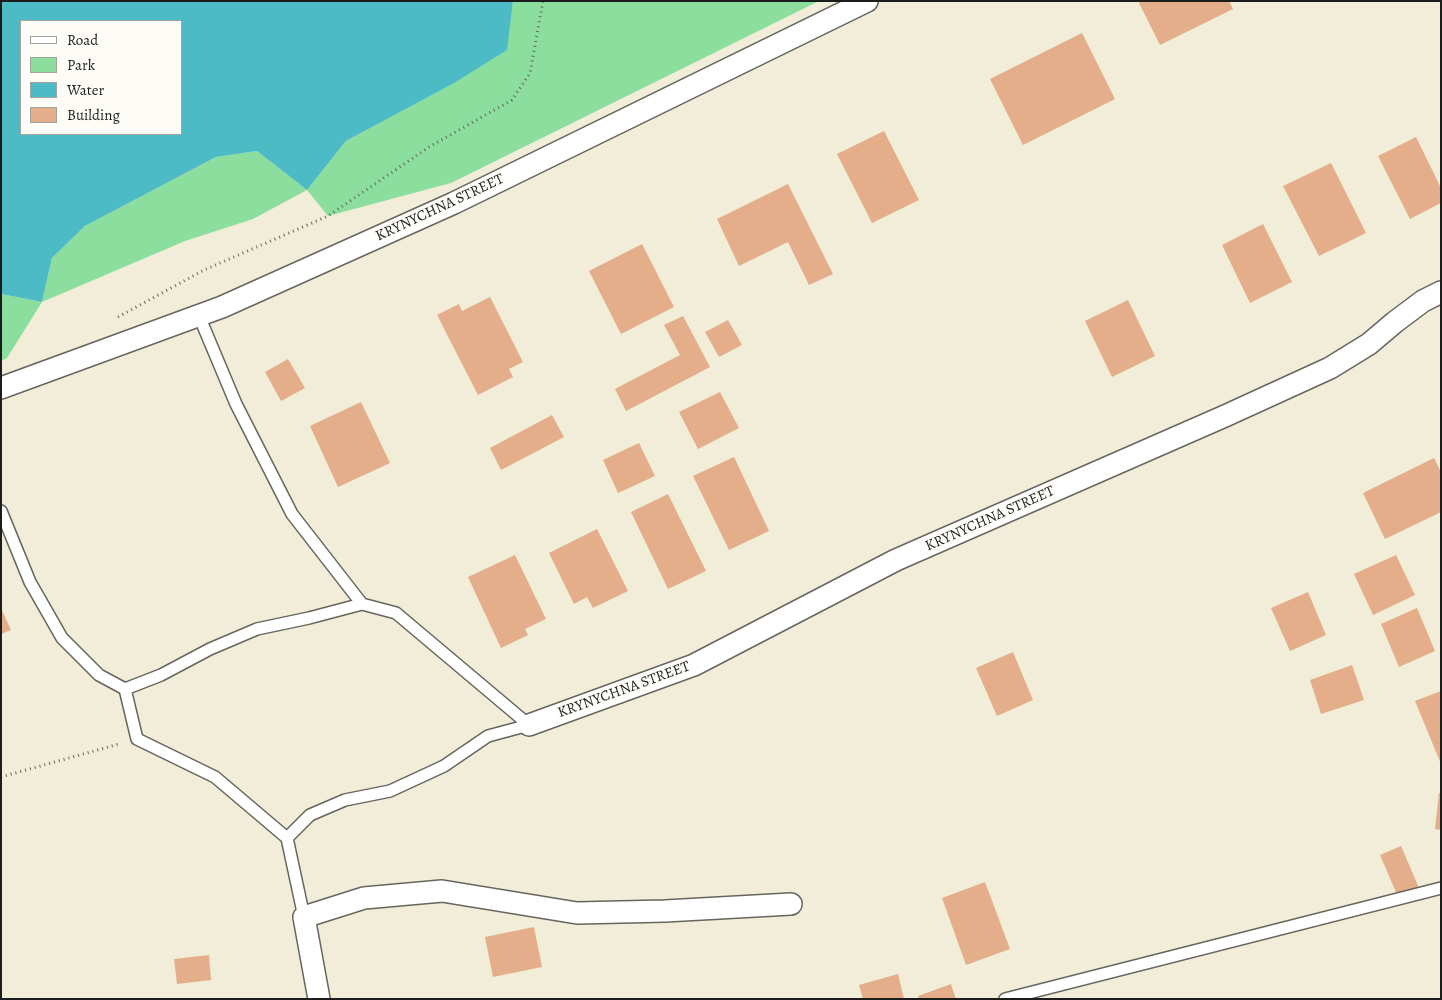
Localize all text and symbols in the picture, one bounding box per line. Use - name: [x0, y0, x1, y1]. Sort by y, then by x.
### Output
- legend: [20, 20, 182, 135]
- text: Road: [67, 30, 98, 50]
- text: Park: [67, 55, 95, 75]
- text: Water: [67, 80, 104, 100]
- text: Building: [67, 105, 120, 125]
- street label: KRYNYCHNA STREET: [373, 170, 507, 246]
- street label: KRYNYCHNA STREET: [923, 482, 1057, 556]
- street label: KRYNYCHNA STREET: [555, 658, 693, 722]

